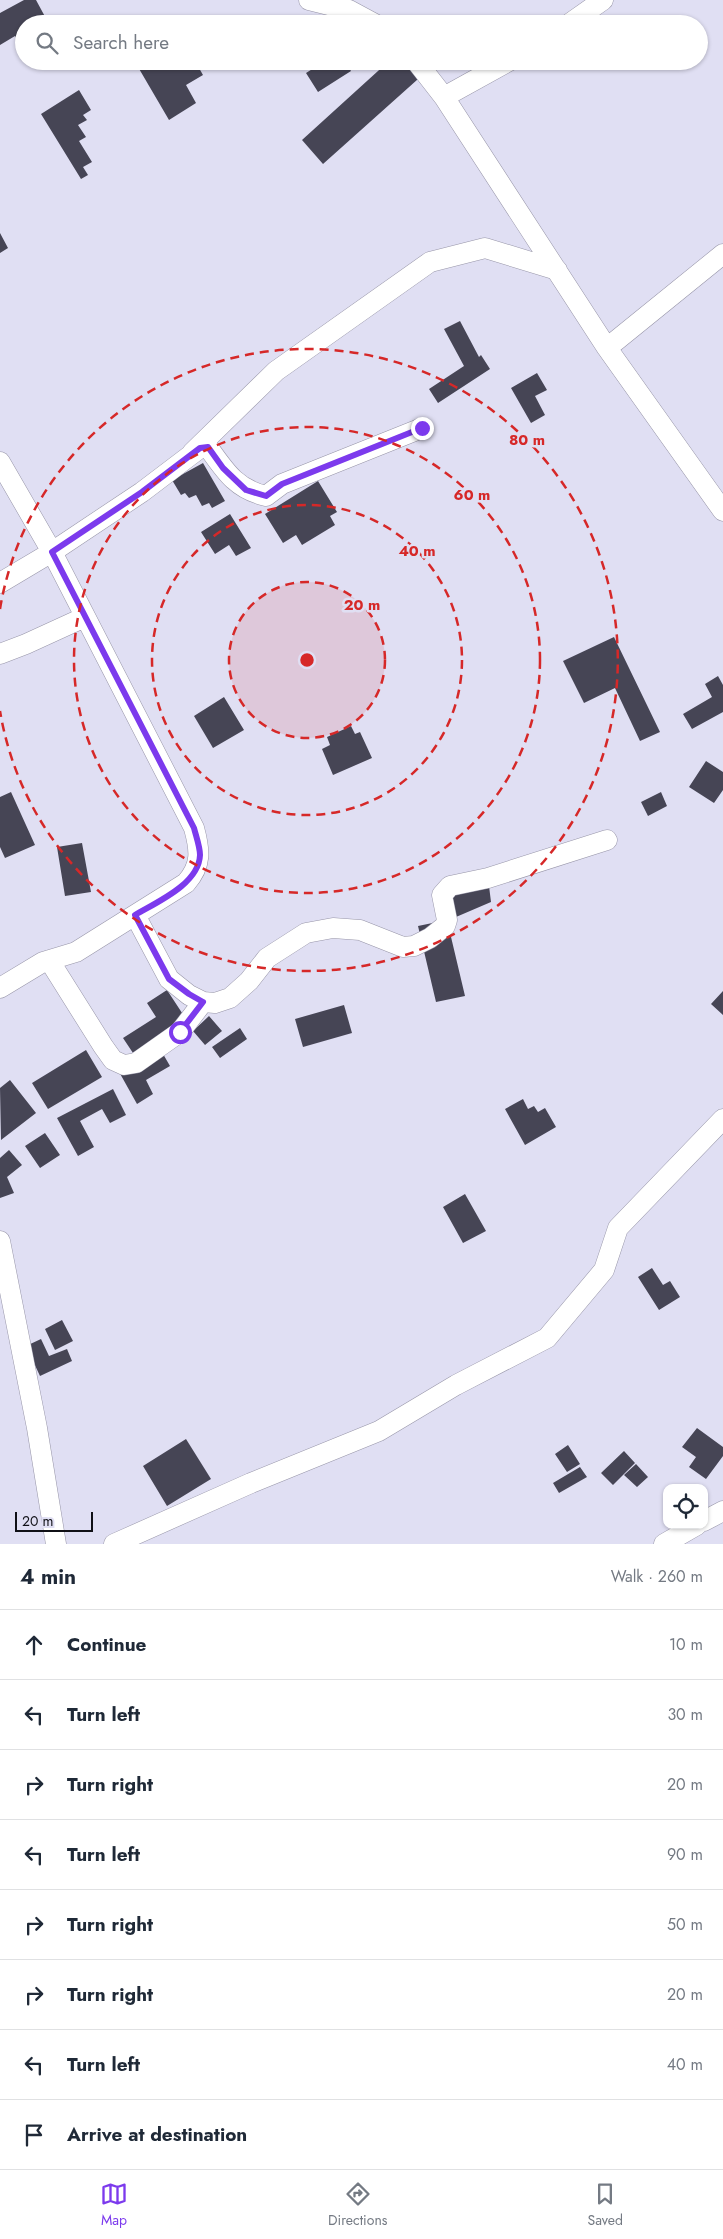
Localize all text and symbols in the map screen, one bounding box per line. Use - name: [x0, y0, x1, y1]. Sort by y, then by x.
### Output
- search box: [15, 15, 708, 70]
- icon: search: [33, 29, 61, 57]
- text: Search here: [73, 29, 169, 56]
- route end: [411, 417, 434, 440]
- text: 80 m: [509, 429, 545, 451]
- text: 60 m: [454, 484, 490, 506]
- text: 40 m: [398, 540, 436, 562]
- text: 20 m: [344, 594, 380, 616]
- centre of rings: [298, 651, 316, 669]
- route start: [169, 1021, 192, 1044]
- map controls: [663, 1484, 708, 1529]
- button: locate: [663, 1484, 708, 1529]
- scale bar: [15, 1509, 92, 1532]
- text: 20 m: [22, 1511, 54, 1531]
- text: 4 min: [20, 1562, 76, 1592]
- text: Walk · 260 m: [611, 1565, 703, 1588]
- icon: ahead: [20, 1631, 48, 1659]
- text: Continue: [67, 1631, 146, 1658]
- text: 10 m: [669, 1633, 703, 1656]
- icon: left: [20, 1701, 48, 1729]
- text: Turn left: [67, 1701, 140, 1728]
- text: 30 m: [667, 1703, 703, 1726]
- icon: right: [20, 1771, 48, 1799]
- text: Turn right: [67, 1771, 153, 1798]
- text: 20 m: [667, 1773, 703, 1796]
- icon: left: [20, 1841, 48, 1869]
- text: Turn left: [67, 1841, 140, 1868]
- text: 90 m: [667, 1843, 703, 1866]
- icon: right: [20, 1911, 48, 1939]
- text: Turn right: [67, 1911, 153, 1938]
- text: 50 m: [667, 1913, 703, 1936]
- icon: right: [20, 1981, 48, 2009]
- text: Turn right: [67, 1981, 153, 2008]
- text: 20 m: [667, 1983, 703, 2006]
- icon: left: [20, 2051, 48, 2079]
- text: Turn left: [67, 2051, 140, 2078]
- text: 40 m: [667, 2053, 703, 2076]
- icon: arrive: [20, 2121, 48, 2149]
- text: Arrive at destination: [67, 2121, 247, 2148]
- tab: Map: [100, 2180, 128, 2230]
- tab: Directions: [328, 2180, 387, 2230]
- tab: Saved: [587, 2180, 623, 2230]

